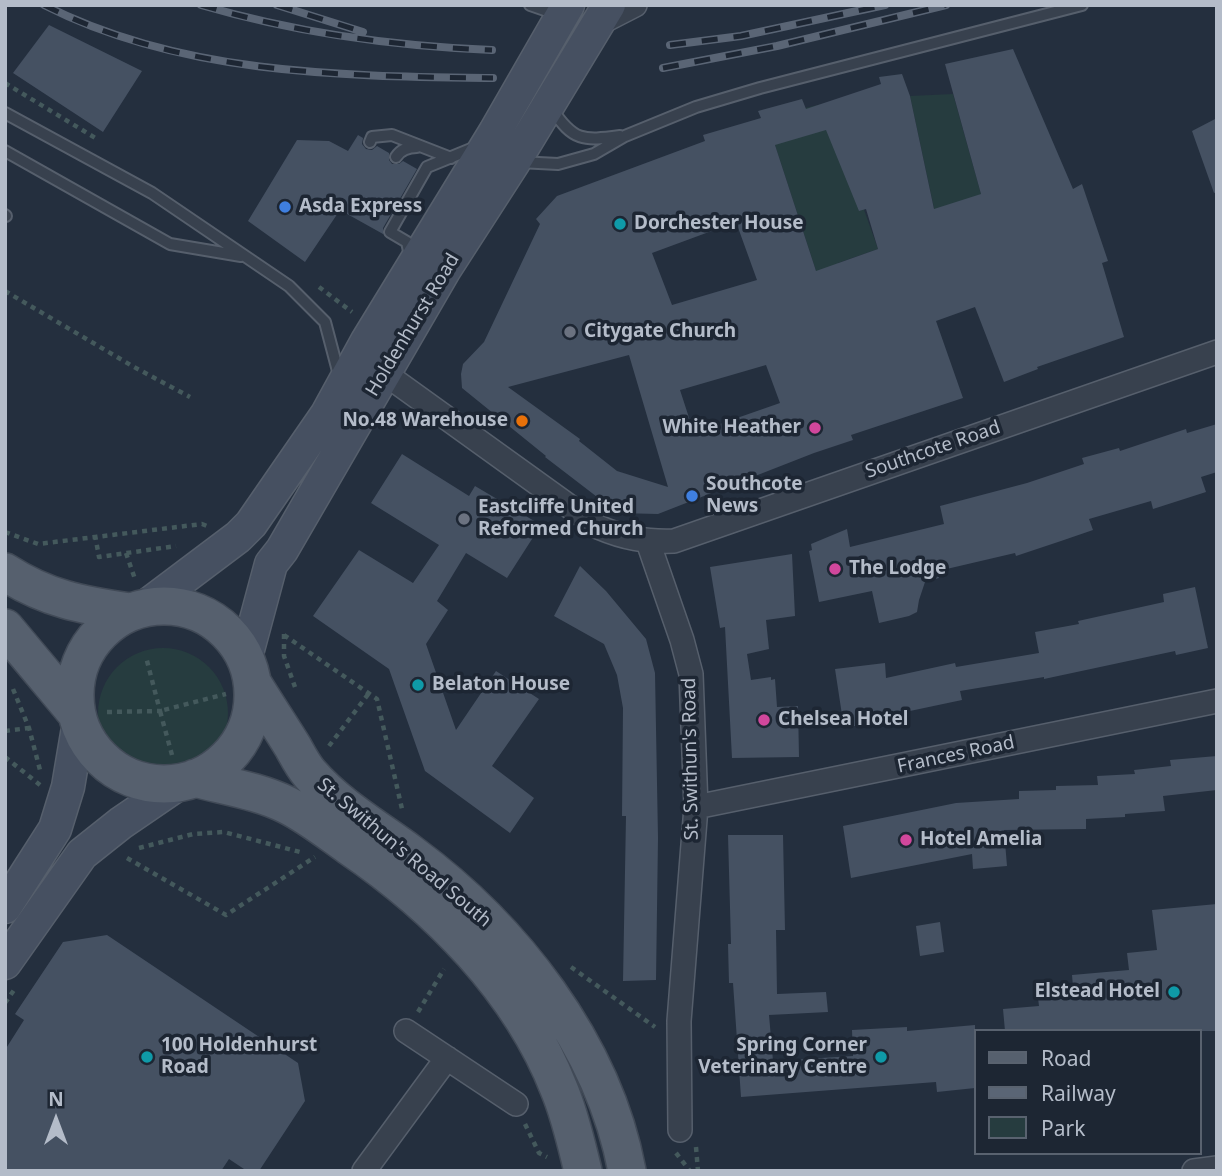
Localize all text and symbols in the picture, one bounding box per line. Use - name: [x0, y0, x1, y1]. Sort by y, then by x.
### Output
- place label: Asda Express: [299, 196, 422, 218]
- marker: Asda Express: [277, 199, 293, 215]
- place label: Dorchester House: [634, 213, 804, 235]
- marker: Dorchester House: [612, 216, 628, 232]
- street label: Holdenhurst Road: [361, 249, 465, 401]
- place label: Citygate Church: [584, 321, 736, 343]
- marker: Citygate Church: [562, 324, 578, 340]
- place label: No.48 Warehouse: [342, 410, 508, 432]
- marker: No.48 Warehouse: [514, 413, 530, 429]
- street label: Southcote Road: [863, 416, 1003, 484]
- place label: White Heather: [662, 417, 801, 439]
- marker: White Heather: [807, 420, 823, 436]
- place label: Southcote News: [706, 474, 803, 518]
- marker: Southcote News: [684, 488, 700, 504]
- place label: Eastcliffe United Reformed Church: [478, 497, 644, 541]
- marker: Eastcliffe United Reformed Church: [456, 511, 472, 527]
- place label: The Lodge: [849, 558, 946, 580]
- marker: The Lodge: [827, 561, 843, 577]
- place label: Belaton House: [432, 674, 570, 696]
- marker: Belaton House: [410, 677, 426, 693]
- street label: St. Swithun's Road: [678, 677, 704, 841]
- place label: Chelsea Hotel: [778, 709, 908, 731]
- marker: Chelsea Hotel: [756, 712, 772, 728]
- street label: Frances Road: [895, 731, 1017, 779]
- street label: St. Swithun's Road South: [312, 774, 496, 932]
- place label: Hotel Amelia: [920, 829, 1042, 851]
- marker: Hotel Amelia: [898, 832, 914, 848]
- place label: Elstead Hotel: [1035, 981, 1160, 1003]
- marker: Elstead Hotel: [1166, 984, 1182, 1000]
- legend: [974, 1029, 1201, 1155]
- place label: 100 Holdenhurst Road: [161, 1035, 317, 1079]
- place label: Spring Corner Veterinary Centre: [698, 1035, 867, 1079]
- text: Road: [1041, 1044, 1091, 1072]
- marker: 100 Holdenhurst Road: [139, 1049, 155, 1065]
- marker: Spring Corner Veterinary Centre: [873, 1049, 889, 1065]
- text: Railway: [1041, 1079, 1116, 1107]
- north arrow: [21, 1085, 91, 1155]
- text: N: [48, 1086, 64, 1112]
- text: Park: [1041, 1114, 1085, 1142]

